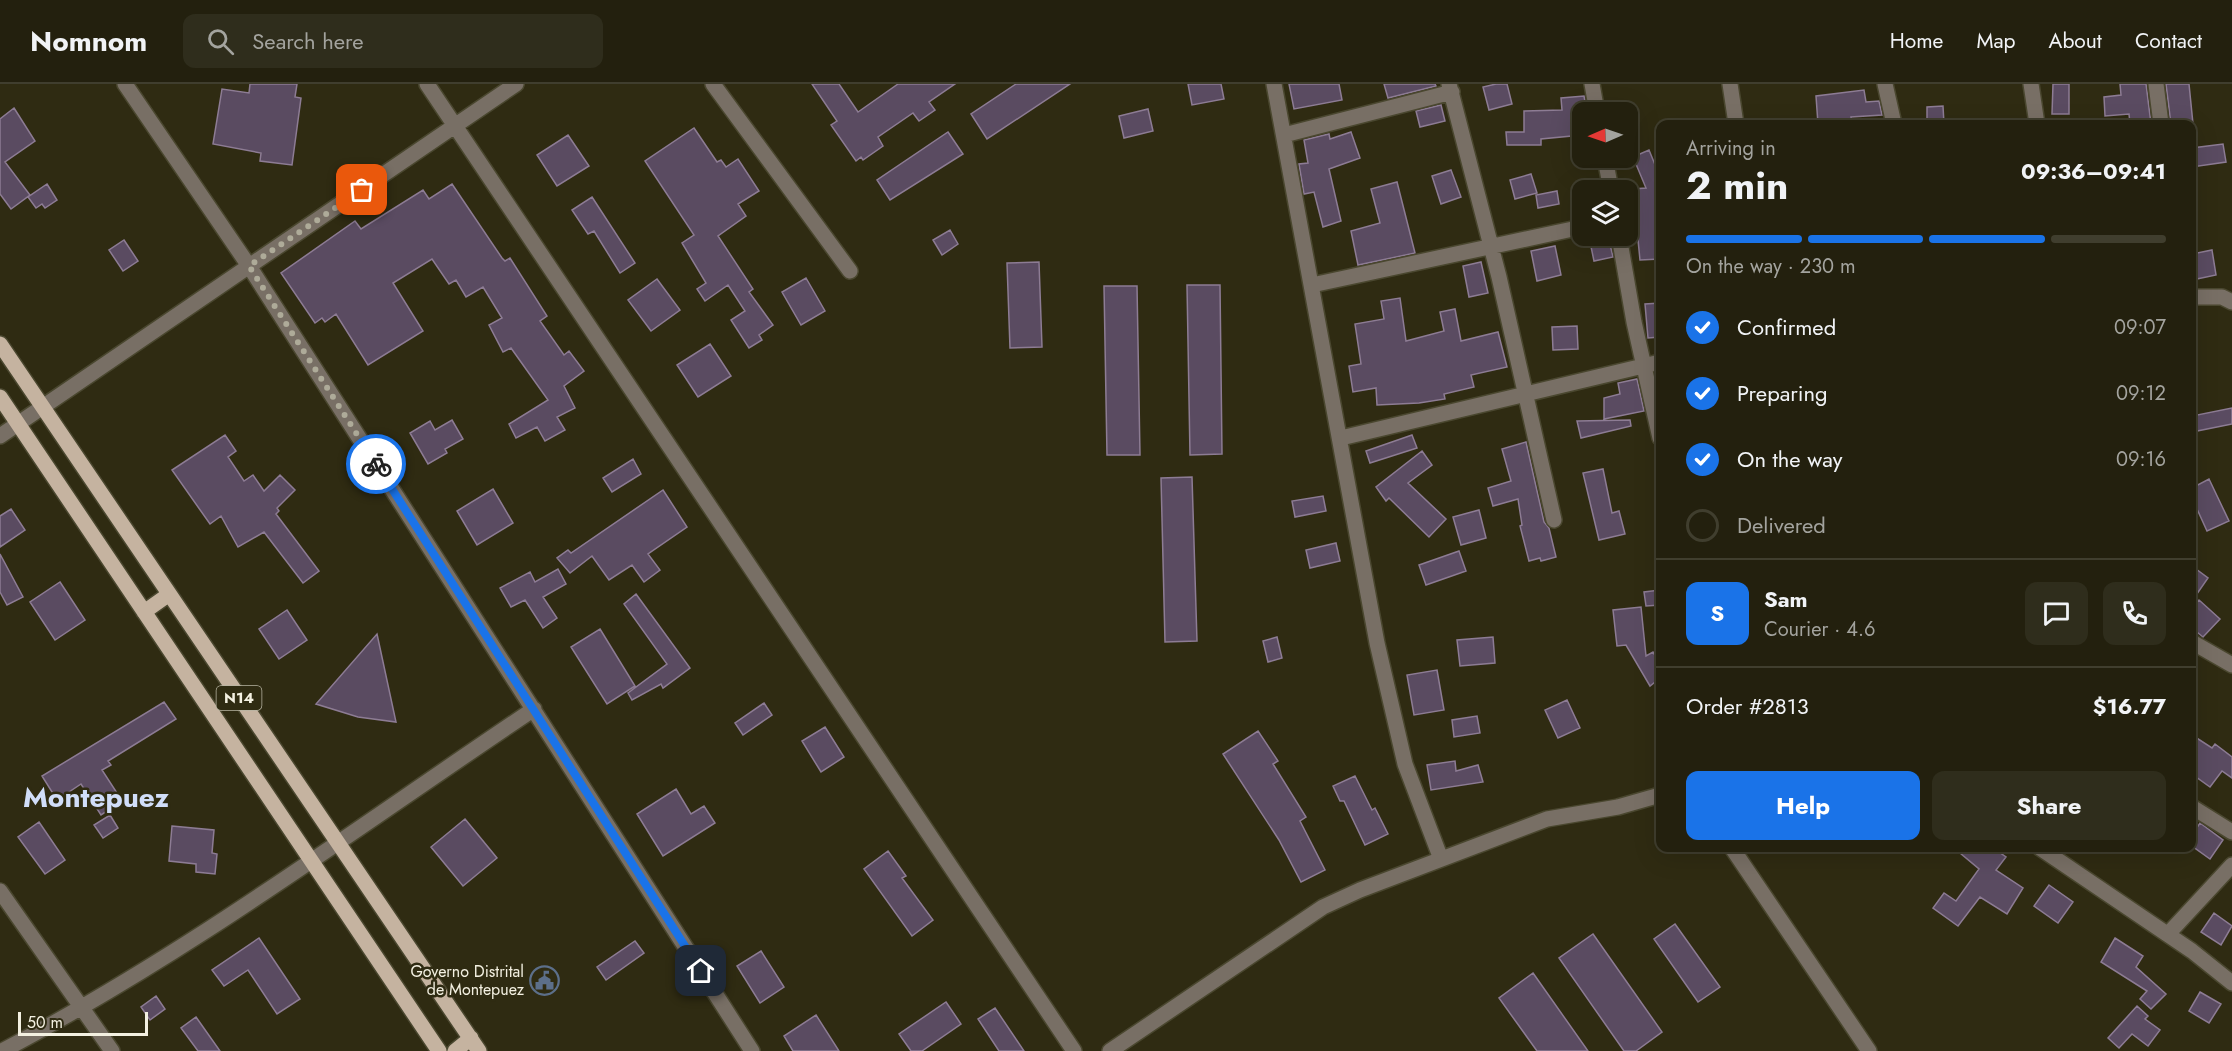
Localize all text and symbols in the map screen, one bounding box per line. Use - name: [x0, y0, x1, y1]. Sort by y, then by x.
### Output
- search box: [183, 14, 603, 68]
- text: Nomnom: [30, 21, 147, 62]
- icon: search: [204, 25, 237, 58]
- text: Search here: [252, 25, 364, 57]
- text: Home: [1890, 26, 1943, 56]
- text: Map: [1976, 26, 2016, 56]
- text: About: [2049, 26, 2102, 56]
- text: Contact: [2135, 26, 2202, 56]
- north arrow: [1572, 102, 1638, 168]
- map controls: [1572, 102, 1638, 246]
- text: Arriving in: [1686, 134, 1776, 163]
- text: 09:36–09:41: [2021, 155, 2166, 187]
- text: 2 min: [1686, 157, 1788, 214]
- pin: [336, 164, 387, 215]
- icon: bag: [345, 173, 378, 206]
- button: layers: [1572, 180, 1638, 246]
- text: On the way · 230 m: [1686, 252, 1856, 281]
- icon: check: [1686, 311, 1719, 344]
- text: Confirmed: [1737, 311, 1836, 343]
- text: 09:07: [2114, 313, 2166, 342]
- icon: check: [1686, 377, 1719, 410]
- text: Preparing: [1737, 377, 1828, 409]
- text: 09:12: [2116, 379, 2166, 408]
- courier: [346, 434, 406, 494]
- icon: check: [1686, 443, 1719, 476]
- text: On the way: [1737, 443, 1842, 475]
- text: 09:16: [2116, 445, 2166, 474]
- icon: bike: [360, 448, 393, 481]
- text: Delivered: [1737, 509, 1826, 541]
- button: chat: [2025, 582, 2088, 645]
- button: phone: [2103, 582, 2166, 645]
- text: Sam: [1764, 583, 1808, 615]
- text: S: [1711, 597, 1724, 629]
- text: Courier · 4.6: [1764, 615, 1876, 644]
- road number: N14: [216, 686, 262, 710]
- text: Order #2813: [1686, 690, 1809, 722]
- text: $16.77: [2093, 690, 2166, 722]
- button: Help: [1686, 771, 1920, 840]
- button: Share: [1932, 771, 2166, 840]
- district label: Montepuez: [23, 777, 169, 818]
- pin: [675, 945, 726, 996]
- icon: home: [684, 954, 717, 987]
- place label: Governo Distrital de Montepuez: [410, 960, 525, 1001]
- public building icon: Governo Distrital de Montepuez: [529, 964, 561, 996]
- scale bar: [18, 1009, 148, 1036]
- text: 50 m: [27, 1011, 63, 1034]

